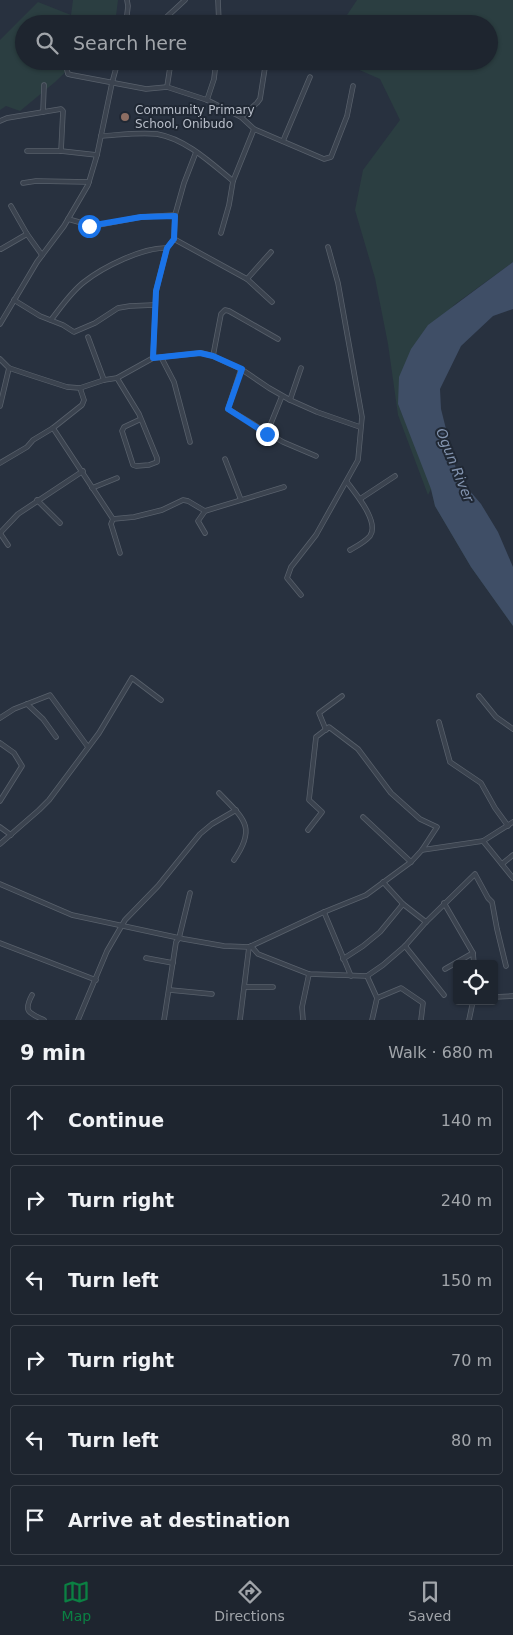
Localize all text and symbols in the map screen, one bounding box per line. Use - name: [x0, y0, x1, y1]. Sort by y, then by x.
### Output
- search box: [15, 15, 498, 70]
- icon: search: [33, 29, 61, 57]
- text: Search here: [73, 32, 187, 54]
- place label: Community Primary School, Onibudo: [135, 103, 255, 131]
- marker: Community Primary School, Onibudo: [119, 111, 131, 123]
- route start: [78, 215, 101, 238]
- route end: [256, 423, 279, 446]
- water label: Ogun River: [433, 426, 478, 505]
- map controls: [453, 960, 498, 1005]
- button: locate: [453, 960, 498, 1005]
- text: 9 min: [20, 1041, 86, 1065]
- text: Walk · 680 m: [388, 1043, 493, 1062]
- icon: ahead: [21, 1106, 49, 1134]
- text: Continue: [68, 1109, 164, 1131]
- text: 140 m: [441, 1111, 492, 1130]
- icon: right: [21, 1186, 49, 1214]
- text: Turn right: [68, 1189, 174, 1211]
- text: 240 m: [441, 1191, 492, 1210]
- icon: left: [21, 1266, 49, 1294]
- text: Turn left: [68, 1269, 159, 1291]
- text: 150 m: [441, 1271, 492, 1290]
- icon: right: [21, 1346, 49, 1374]
- text: Turn right: [68, 1349, 174, 1371]
- text: 70 m: [451, 1351, 492, 1370]
- icon: left: [21, 1426, 49, 1454]
- text: Turn left: [68, 1429, 159, 1451]
- text: 80 m: [451, 1431, 492, 1450]
- icon: arrive: [21, 1506, 49, 1534]
- text: Arrive at destination: [68, 1509, 290, 1531]
- tab: Map: [62, 1578, 91, 1624]
- tab: Directions: [214, 1578, 285, 1624]
- tab: Saved: [408, 1578, 451, 1624]

